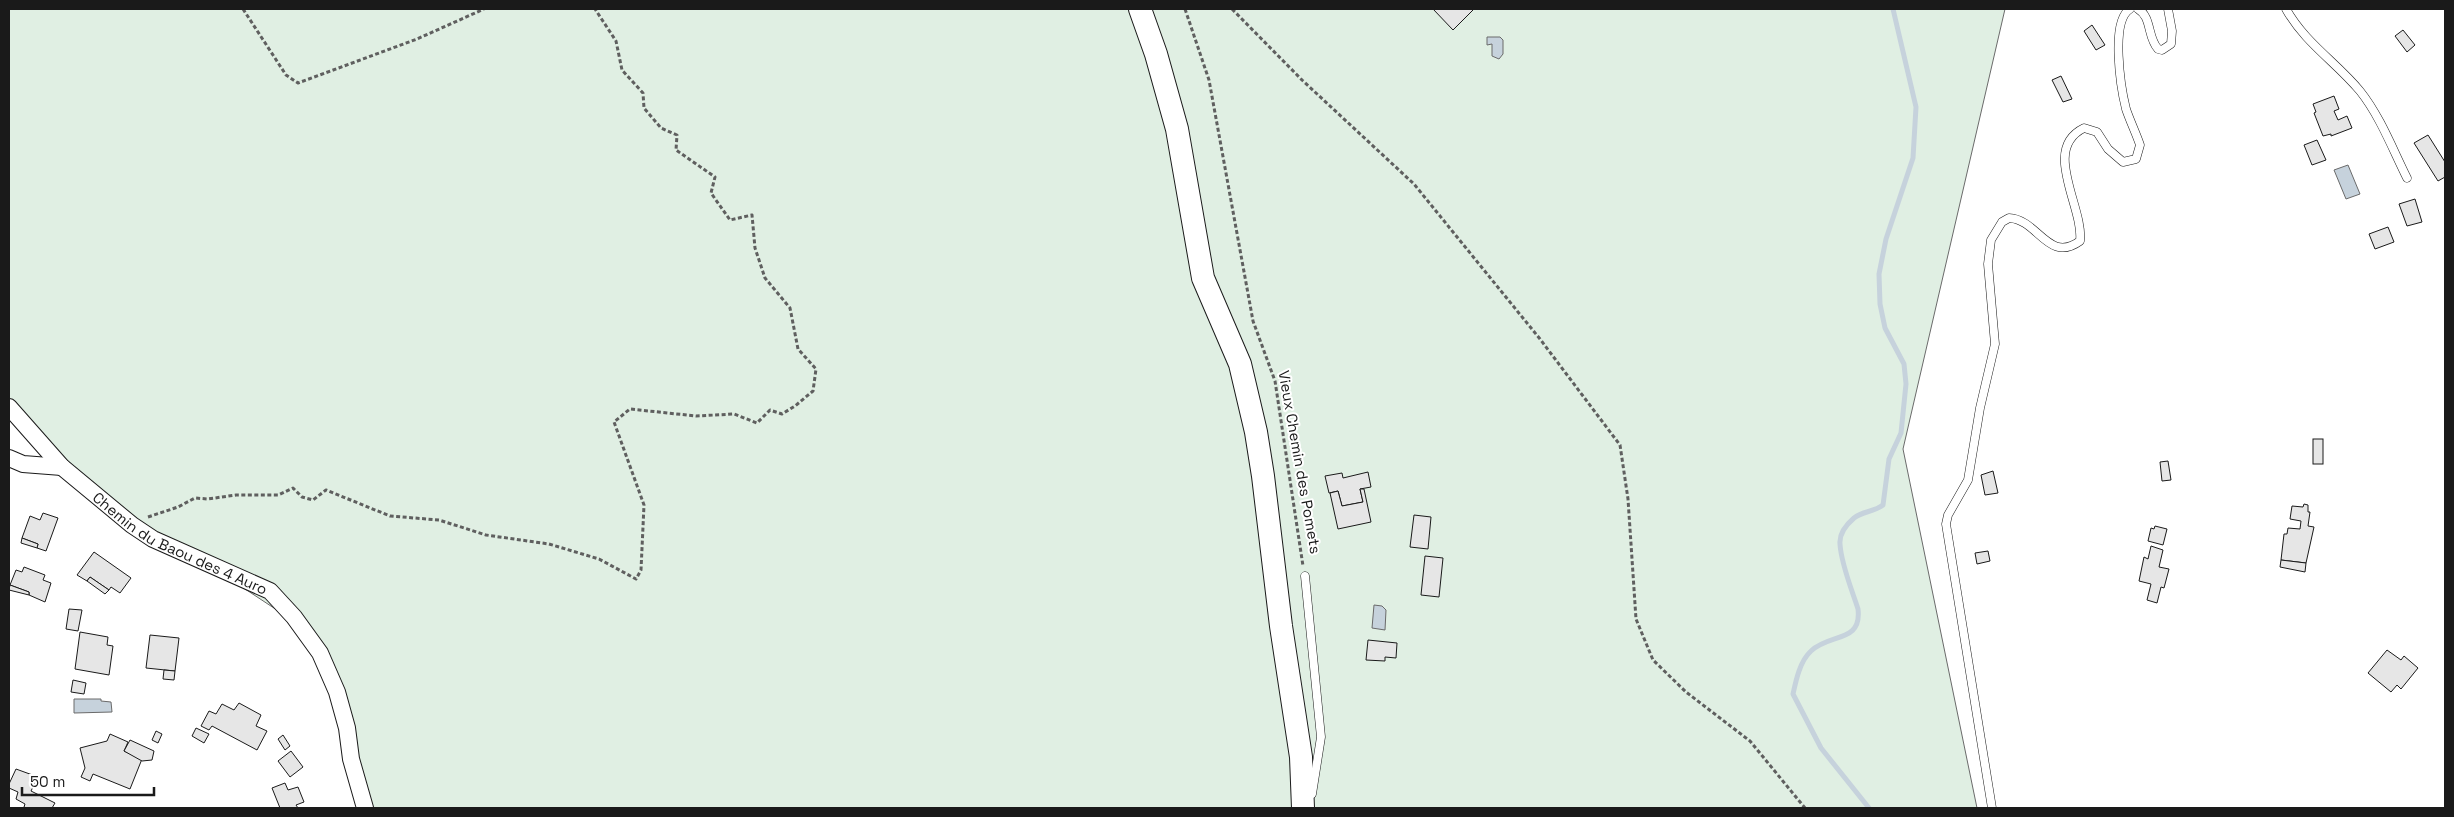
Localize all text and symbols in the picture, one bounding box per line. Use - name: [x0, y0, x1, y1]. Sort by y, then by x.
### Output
- street label: Vieux Chemin des Pomets: [1275, 369, 1325, 555]
- street label: Chemin du Baou des 4 Auro: [89, 487, 271, 598]
- scale bar: [22, 764, 155, 796]
- text: 50 m: [30, 772, 65, 791]

